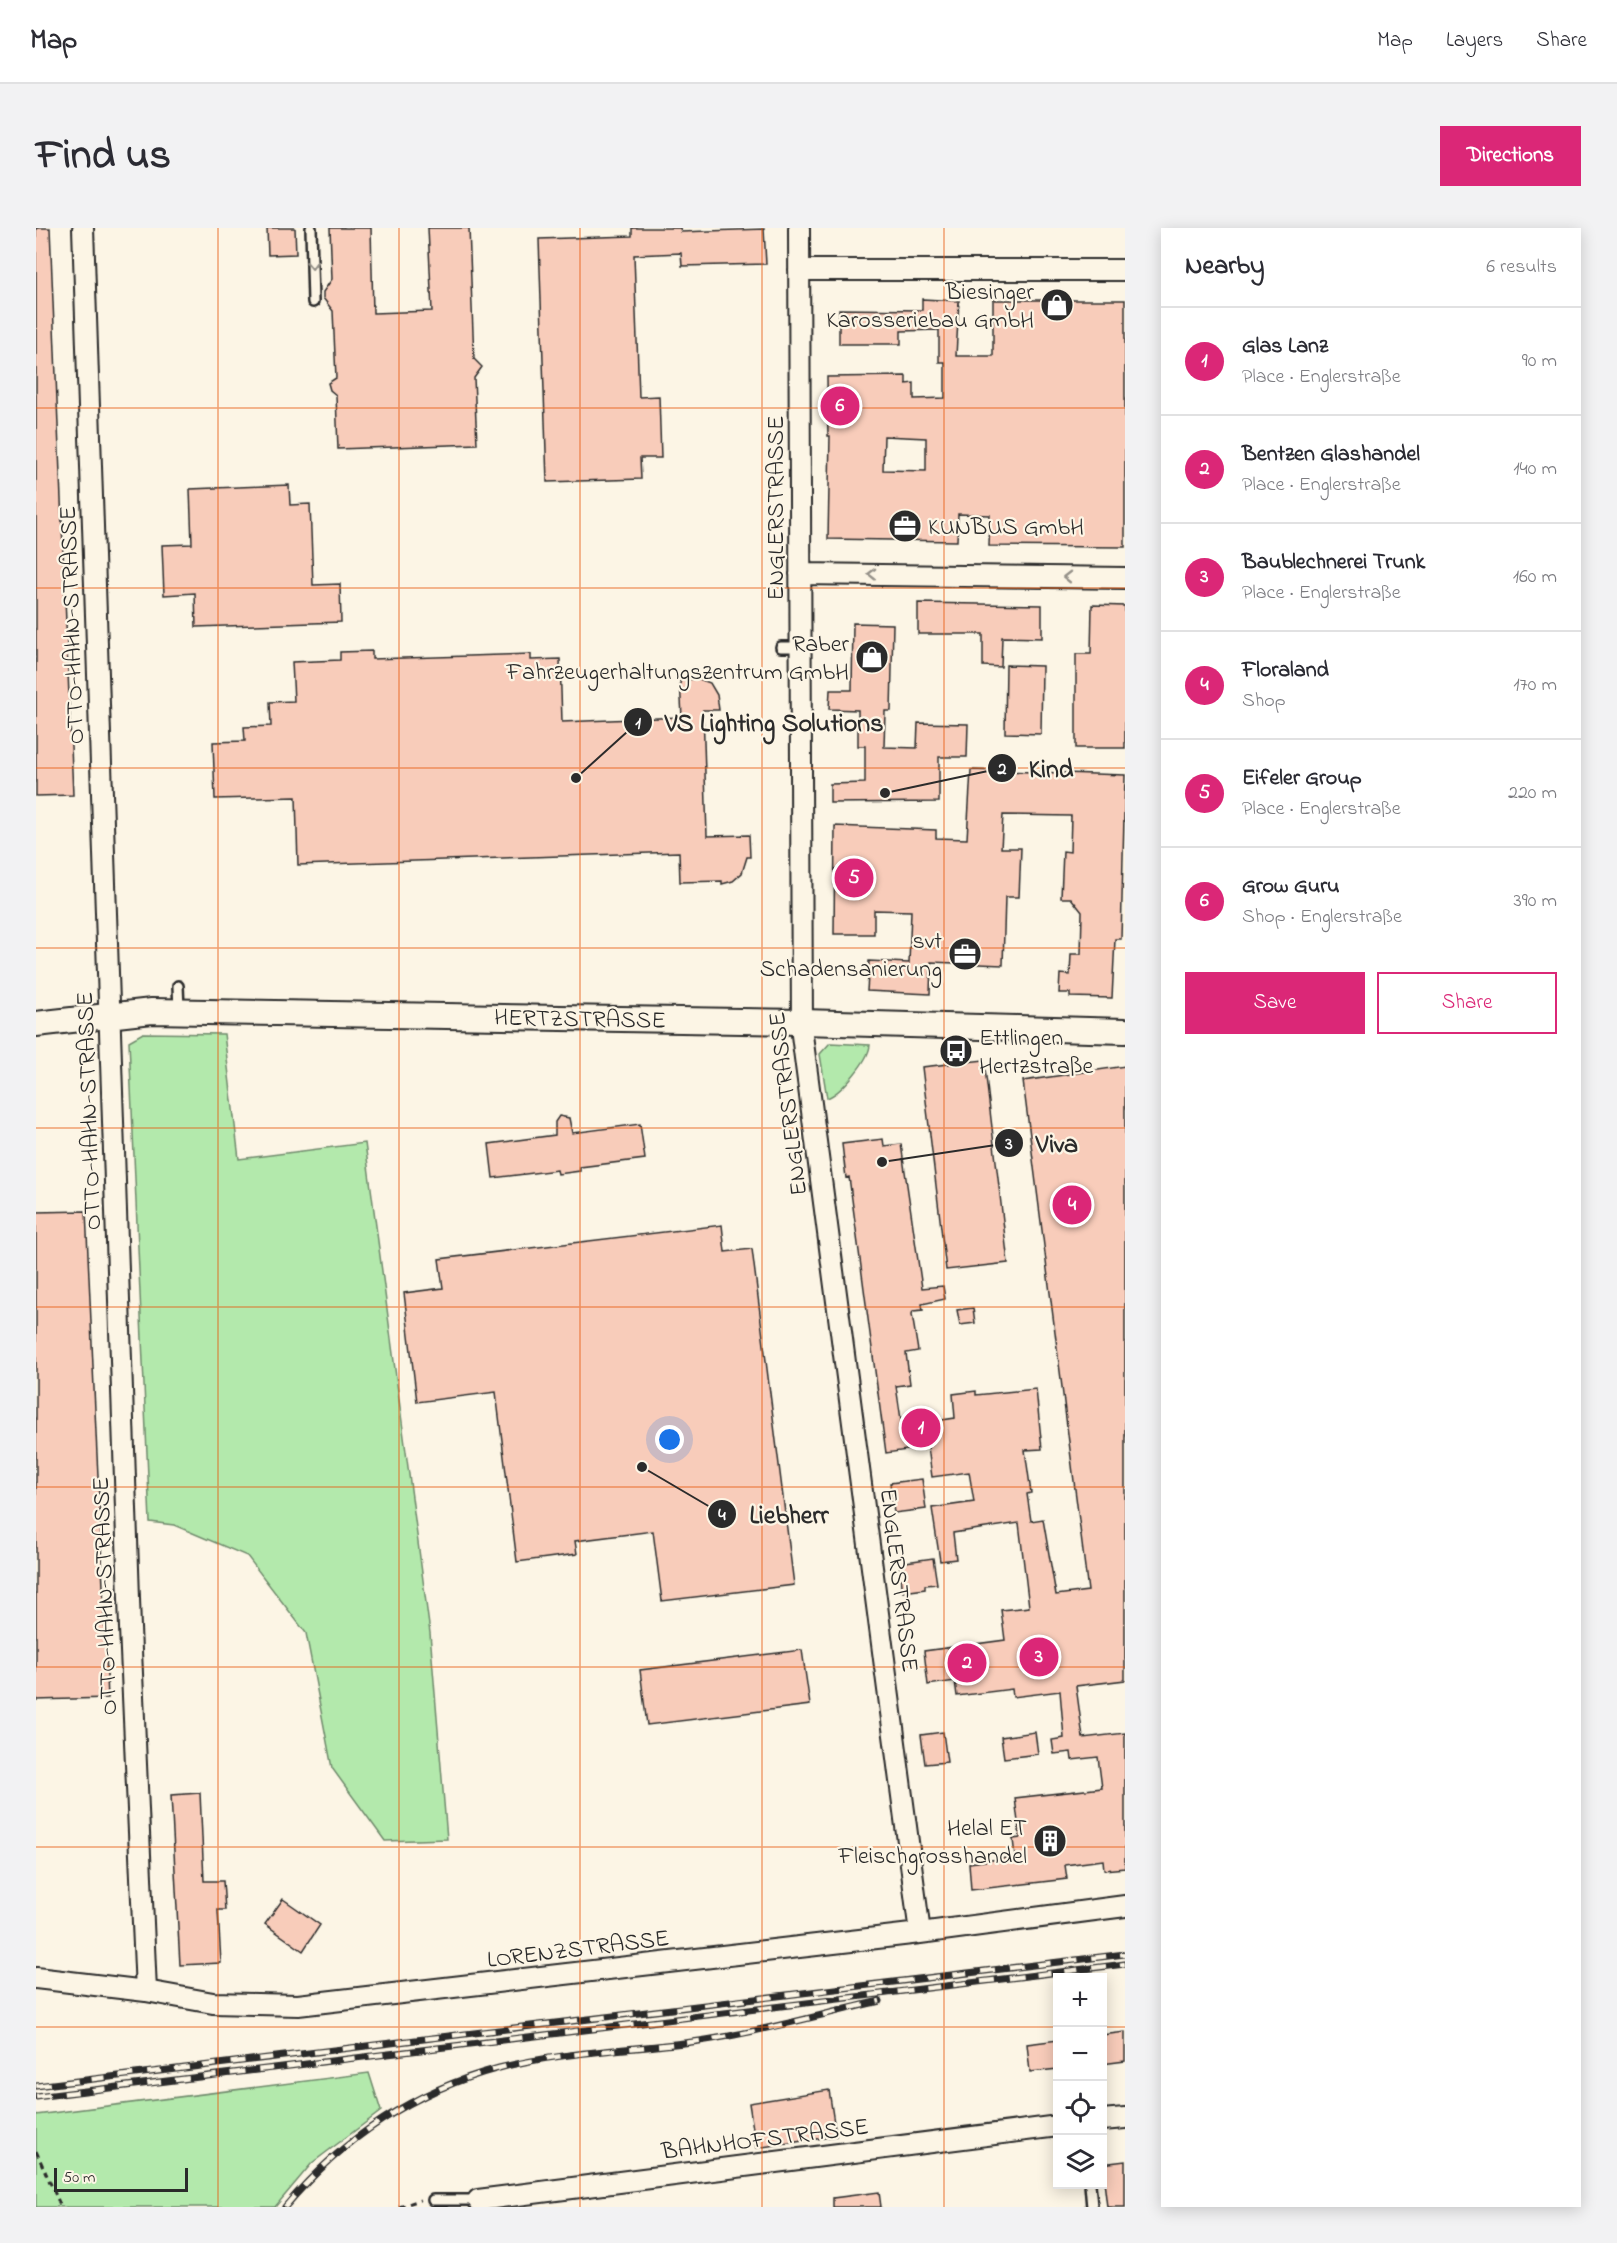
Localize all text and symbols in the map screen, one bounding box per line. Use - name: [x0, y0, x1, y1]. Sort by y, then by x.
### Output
- text: Map: [30, 21, 77, 62]
- text: Map: [1377, 26, 1413, 56]
- text: Layers: [1446, 26, 1503, 56]
- text: Share: [1536, 26, 1587, 56]
- text: Find us: [36, 126, 171, 187]
- button: Directions: [1440, 126, 1581, 186]
- text: Nearby: [1185, 248, 1264, 286]
- text: 6 results: [1486, 253, 1557, 282]
- one-way arrow: [306, 261, 318, 270]
- place label: Biesinger Karosseriebau GmbH: [826, 276, 1035, 339]
- shop icon: Biesinger Karosseriebau GmbH: [1039, 287, 1075, 323]
- text: Glas Lanz: [1242, 331, 1328, 363]
- text: 1: [1201, 347, 1208, 376]
- text: 90 m: [1522, 347, 1557, 376]
- text: Place · Englerstraße: [1242, 363, 1401, 392]
- pin: 6: [820, 384, 860, 429]
- street label: ENGLERSTRASSE: [760, 415, 795, 601]
- text: Bentzen Glashandel: [1242, 439, 1420, 471]
- text: 2: [1200, 455, 1209, 484]
- text: 140 m: [1513, 455, 1557, 484]
- text: Place · Englerstraße: [1242, 471, 1401, 500]
- street label: OTTO-HAHN-STRASSE: [52, 505, 95, 745]
- office icon: KUNBUS GmbH: [887, 508, 923, 544]
- place label: KUNBUS GmbH: [928, 511, 1084, 546]
- text: Baublechnerei Trunk: [1242, 547, 1425, 579]
- text: 3: [1200, 563, 1209, 592]
- text: 160 m: [1513, 563, 1557, 592]
- one-way arrow: [867, 568, 876, 581]
- one-way arrow: [1062, 571, 1071, 583]
- text: Place · Englerstraße: [1242, 579, 1401, 608]
- place label: Raber Fahrzeugerhaltungszentrum GmbH: [506, 628, 850, 691]
- shop icon: Raber Fahrzeugerhaltungszentrum GmbH: [854, 639, 890, 675]
- text: Floraland: [1242, 655, 1329, 687]
- text: 4: [1200, 671, 1209, 700]
- text: 170 m: [1513, 671, 1557, 700]
- text: Shop: [1242, 687, 1286, 716]
- callout: VS Lighting Solutions: [623, 700, 896, 744]
- text: VS Lighting Solutions: [664, 706, 883, 745]
- text: 1: [635, 711, 641, 737]
- callout: Kind: [987, 746, 1085, 790]
- text: Kind: [1029, 752, 1074, 790]
- text: 2: [997, 757, 1007, 783]
- text: Eifeler Group: [1242, 763, 1362, 795]
- text: 5: [1199, 779, 1210, 808]
- text: 220 m: [1508, 779, 1557, 808]
- text: Place · Englerstraße: [1242, 795, 1401, 824]
- pin: 5: [834, 856, 874, 900]
- text: Grow Guru: [1242, 871, 1340, 903]
- text: 6: [1200, 887, 1209, 916]
- text: 390 m: [1514, 887, 1557, 916]
- text: Shop · Englerstraße: [1242, 903, 1402, 932]
- place label: svt Schadensanierung: [760, 925, 942, 988]
- office icon: svt Schadensanierung: [947, 936, 983, 972]
- button: Save: [1185, 972, 1365, 1034]
- button: Share: [1377, 972, 1557, 1034]
- street label: OTTO-HAHN-STRASSE: [69, 991, 112, 1231]
- street label: HERTZSTRASSE: [494, 1002, 666, 1039]
- street label: ENGLERSTRASSE: [761, 1010, 818, 1198]
- place label: Ettlingen Hertzstraße: [979, 1022, 1093, 1085]
- bus stop icon: Ettlingen Hertzstraße: [938, 1033, 974, 1069]
- callout: Viva: [994, 1121, 1090, 1165]
- text: Viva: [1035, 1127, 1078, 1165]
- text: 3: [1004, 1132, 1013, 1158]
- pin: 4: [1052, 1182, 1092, 1228]
- pin: 1: [902, 1406, 940, 1450]
- your location: [655, 1425, 684, 1454]
- street label: OTTO-HAHN-STRASSE: [85, 1476, 128, 1716]
- street label: ENGLERSTRASSE: [869, 1486, 926, 1674]
- callout: Liebherr: [707, 1492, 840, 1536]
- text: Liebherr: [749, 1498, 829, 1536]
- text: 4: [718, 1503, 726, 1529]
- pin: 3: [1020, 1634, 1058, 1680]
- pin: 2: [948, 1640, 986, 1686]
- place label: Helal ET Fleischgrosshandel: [837, 1812, 1027, 1875]
- building icon: Helal ET Fleischgrosshandel: [1032, 1823, 1068, 1859]
- street label: LORENZSTRASSE: [485, 1922, 671, 1979]
- map controls: [1053, 1973, 1107, 2189]
- button: +: [1053, 1973, 1107, 2027]
- button: −: [1053, 2027, 1107, 2081]
- button: locate: [1053, 2081, 1107, 2135]
- street label: BAHNHOFSTRASSE: [659, 2110, 871, 2171]
- button: layers: [1053, 2135, 1107, 2189]
- scale bar: [54, 2165, 188, 2192]
- text: 50 m: [63, 2166, 95, 2190]

